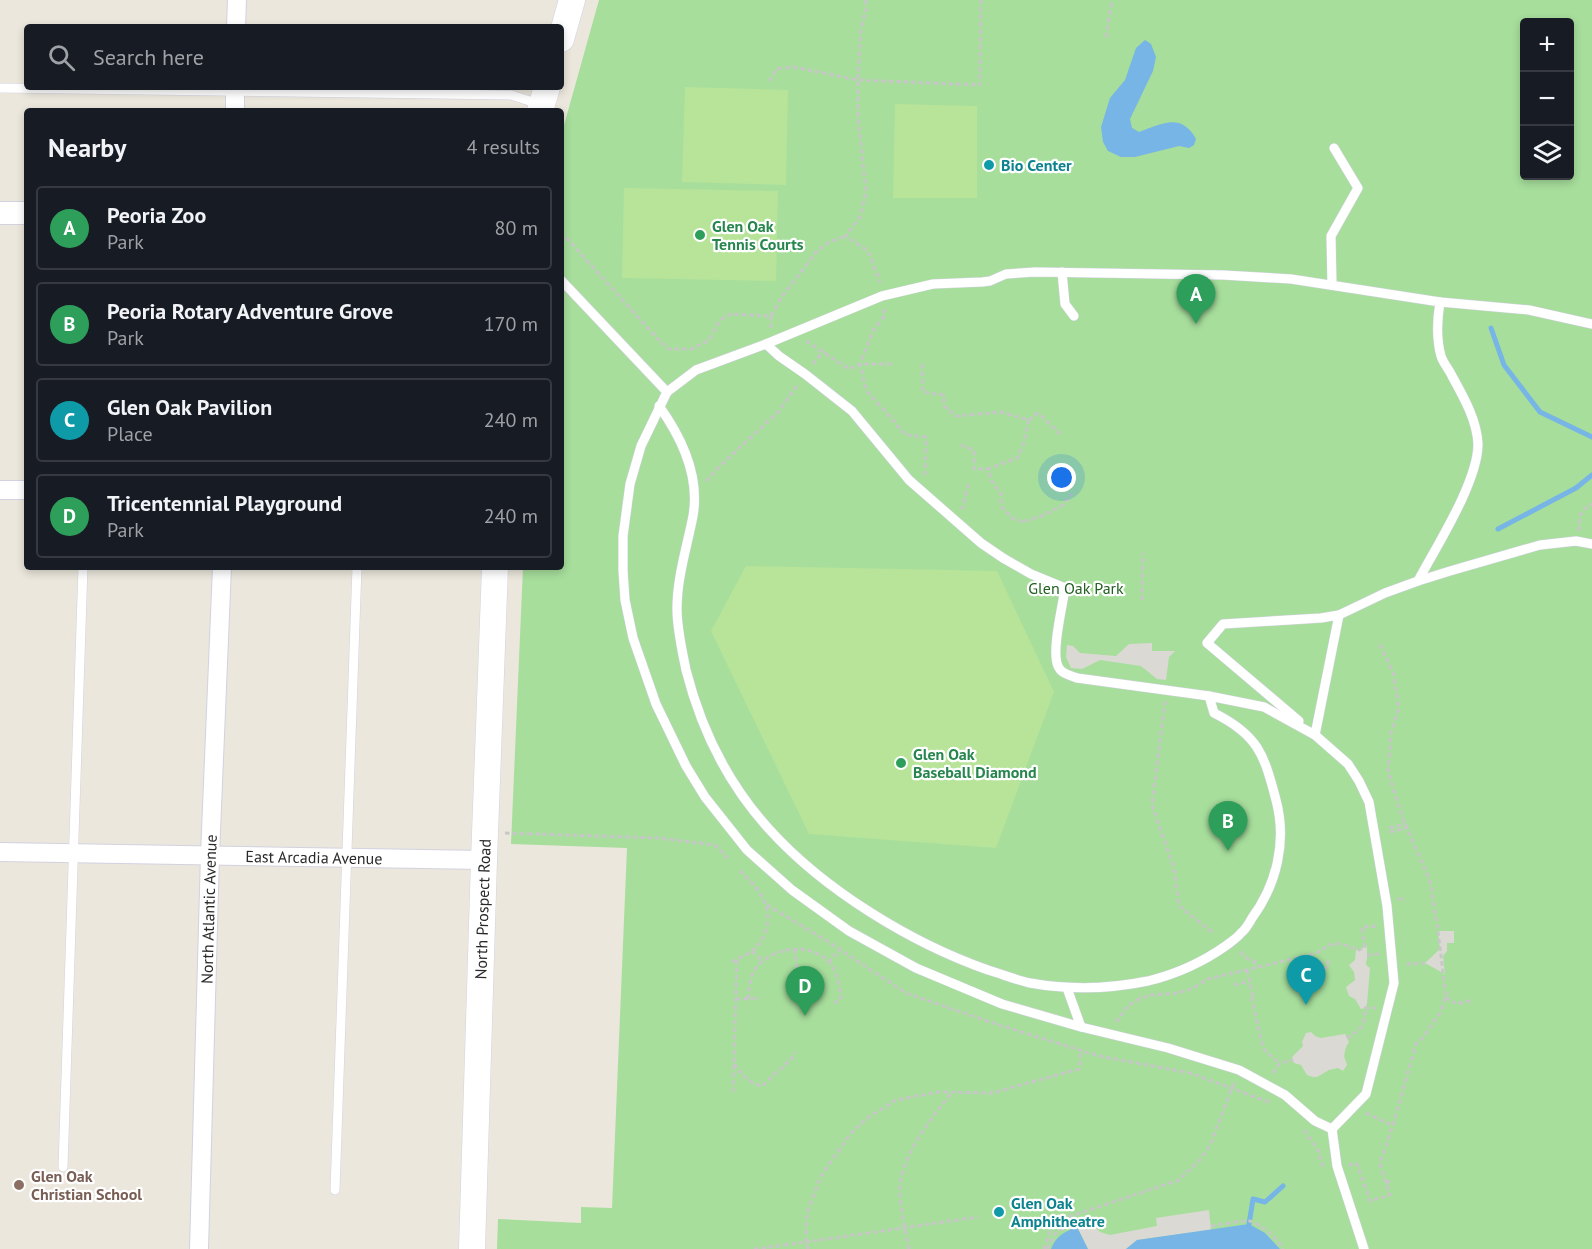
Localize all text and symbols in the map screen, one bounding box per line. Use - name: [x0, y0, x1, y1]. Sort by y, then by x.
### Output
- map controls: [1520, 18, 1574, 180]
- button: +: [1520, 18, 1574, 72]
- search box: [24, 24, 564, 90]
- icon: search: [45, 41, 78, 74]
- text: Search here: [93, 43, 204, 71]
- button: −: [1520, 72, 1574, 126]
- button: layers: [1520, 126, 1574, 180]
- text: Nearby: [48, 131, 126, 164]
- text: 4 results: [467, 134, 540, 160]
- place label: Bio Center: [1001, 155, 1072, 175]
- marker: Bio Center: [982, 158, 996, 172]
- text: Peoria Zoo: [107, 201, 206, 229]
- text: A: [63, 215, 76, 241]
- text: 80 m: [495, 215, 538, 241]
- place label: Glen Oak Tennis Courts: [712, 216, 804, 254]
- marker: Glen Oak Tennis Courts: [693, 228, 707, 242]
- text: Park: [107, 229, 144, 255]
- pin: A: [1176, 274, 1216, 324]
- text: Peoria Rotary Adventure Grove: [107, 297, 393, 325]
- text: B: [64, 311, 75, 337]
- text: 170 m: [484, 311, 538, 337]
- text: Park: [107, 325, 144, 351]
- text: Glen Oak Pavilion: [107, 393, 272, 421]
- text: C: [64, 407, 75, 433]
- text: 240 m: [484, 407, 538, 433]
- text: Place: [107, 421, 153, 447]
- your location: [1047, 463, 1076, 492]
- text: Tricentennial Playground: [107, 489, 342, 517]
- text: D: [63, 503, 76, 529]
- text: 240 m: [484, 503, 538, 529]
- text: Park: [107, 517, 144, 543]
- park label: Glen Oak Park: [1028, 578, 1124, 598]
- place label: Glen Oak Baseball Diamond: [913, 744, 1037, 782]
- marker: Glen Oak Baseball Diamond: [894, 756, 908, 770]
- pin: B: [1208, 802, 1248, 851]
- street label: North Atlantic Avenue: [196, 834, 221, 984]
- street label: North Prospect Road: [470, 839, 495, 980]
- street label: East Arcadia Avenue: [245, 846, 383, 868]
- pin: C: [1286, 956, 1326, 1005]
- pin: D: [786, 966, 824, 1016]
- place label: Glen Oak Christian School: [31, 1166, 142, 1204]
- marker: Glen Oak Christian School: [12, 1178, 26, 1192]
- place label: Glen Oak Amphitheatre: [1011, 1193, 1105, 1231]
- marker: Glen Oak Amphitheatre: [992, 1205, 1006, 1219]

